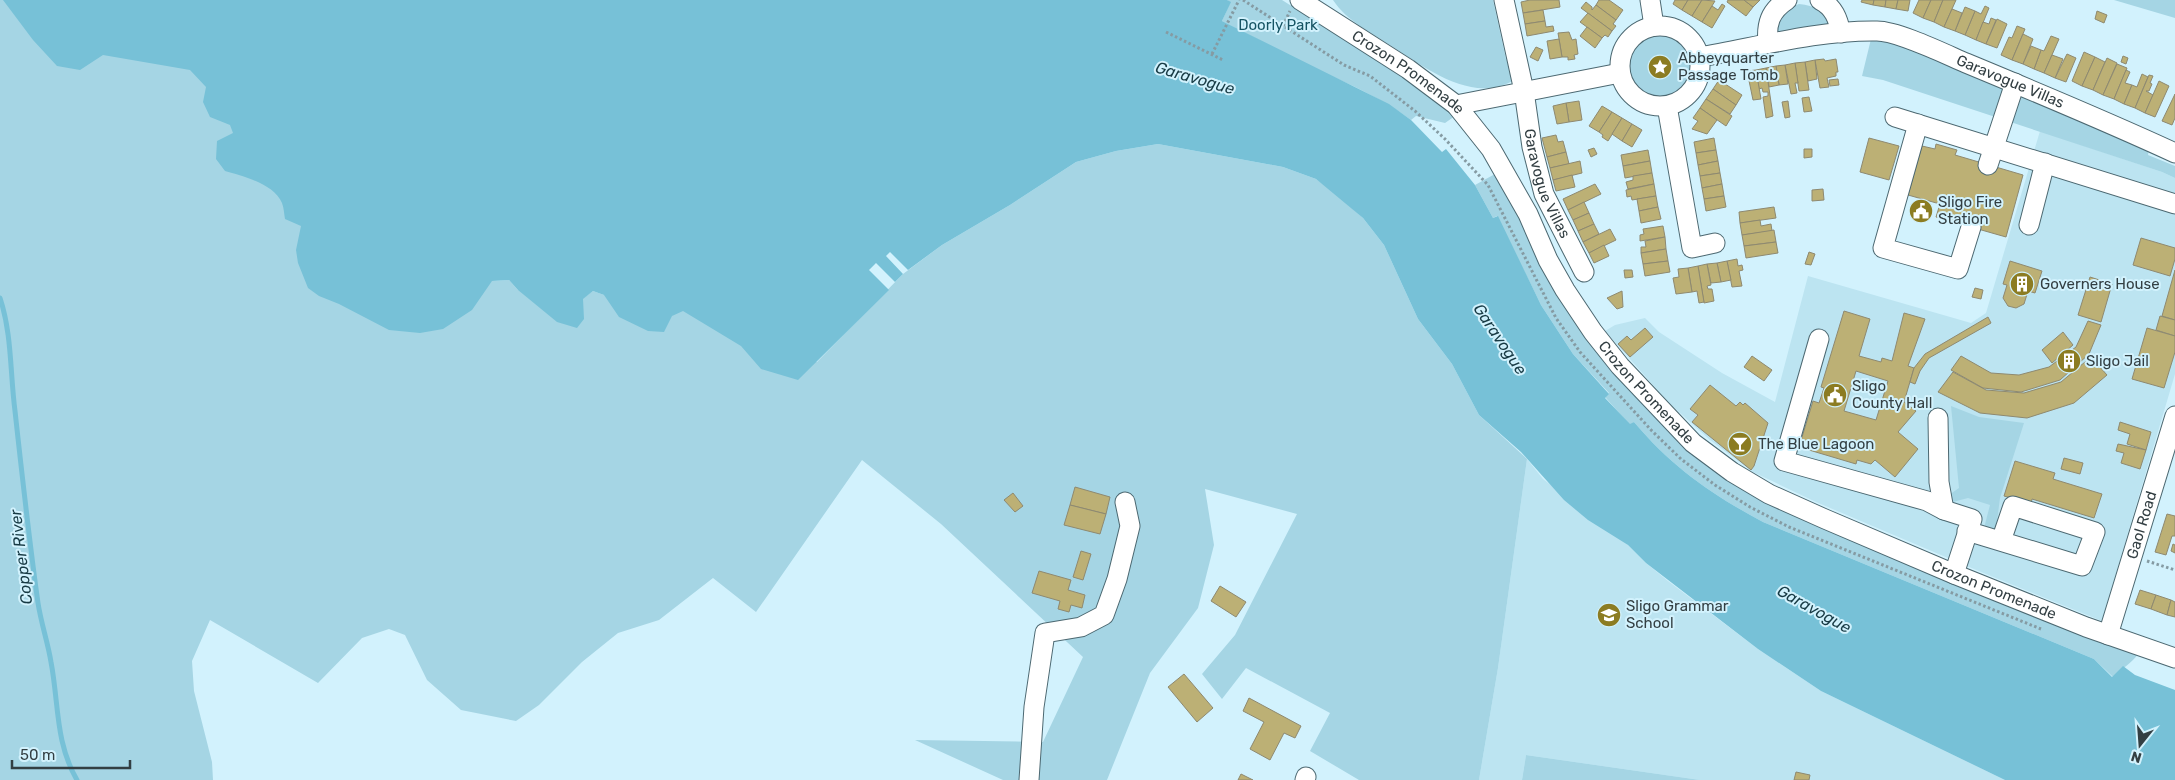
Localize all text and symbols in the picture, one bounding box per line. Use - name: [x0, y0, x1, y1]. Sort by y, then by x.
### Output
- park label: Doorly Park: [1238, 16, 1318, 34]
- street label: Crozon Promenade: [1349, 27, 1468, 117]
- place label: Abbeyquarter Passage Tomb: [1678, 49, 1778, 84]
- street label: Garavogue Villas: [1954, 51, 2067, 112]
- place icon: Abbeyquarter Passage Tomb: [1647, 54, 1673, 80]
- water label: Garavogue: [1153, 58, 1237, 98]
- street label: Garavogue Villas: [1520, 128, 1574, 241]
- place label: Sligo Fire Station: [1938, 193, 2002, 228]
- public building icon: Sligo Fire Station: [1908, 198, 1934, 224]
- building icon: Governers House: [2009, 271, 2035, 297]
- place label: Governers House: [2040, 275, 2160, 293]
- water label: Garavogue: [1469, 300, 1531, 378]
- street label: Crozon Promenade: [1595, 337, 1698, 448]
- building icon: Sligo Jail: [2056, 348, 2082, 374]
- place label: Sligo Jail: [2086, 352, 2149, 370]
- place label: Sligo County Hall: [1852, 377, 1932, 412]
- public building icon: Sligo County Hall: [1822, 382, 1848, 408]
- bar icon: The Blue Lagoon: [1727, 431, 1753, 457]
- place label: The Blue Lagoon: [1758, 435, 1874, 453]
- street label: Gaol Road: [2123, 489, 2160, 561]
- water label: Copper River: [6, 508, 36, 606]
- street label: Crozon Promenade: [1929, 556, 2059, 623]
- water label: Garavogue: [1774, 581, 1854, 637]
- place label: Sligo Grammar School: [1626, 597, 1729, 632]
- school or university icon: Sligo Grammar School: [1596, 602, 1622, 628]
- north arrow: [2115, 720, 2165, 770]
- scale bar: [12, 738, 130, 770]
- text: 50 m: [20, 746, 55, 764]
- text: N: [2129, 747, 2144, 767]

